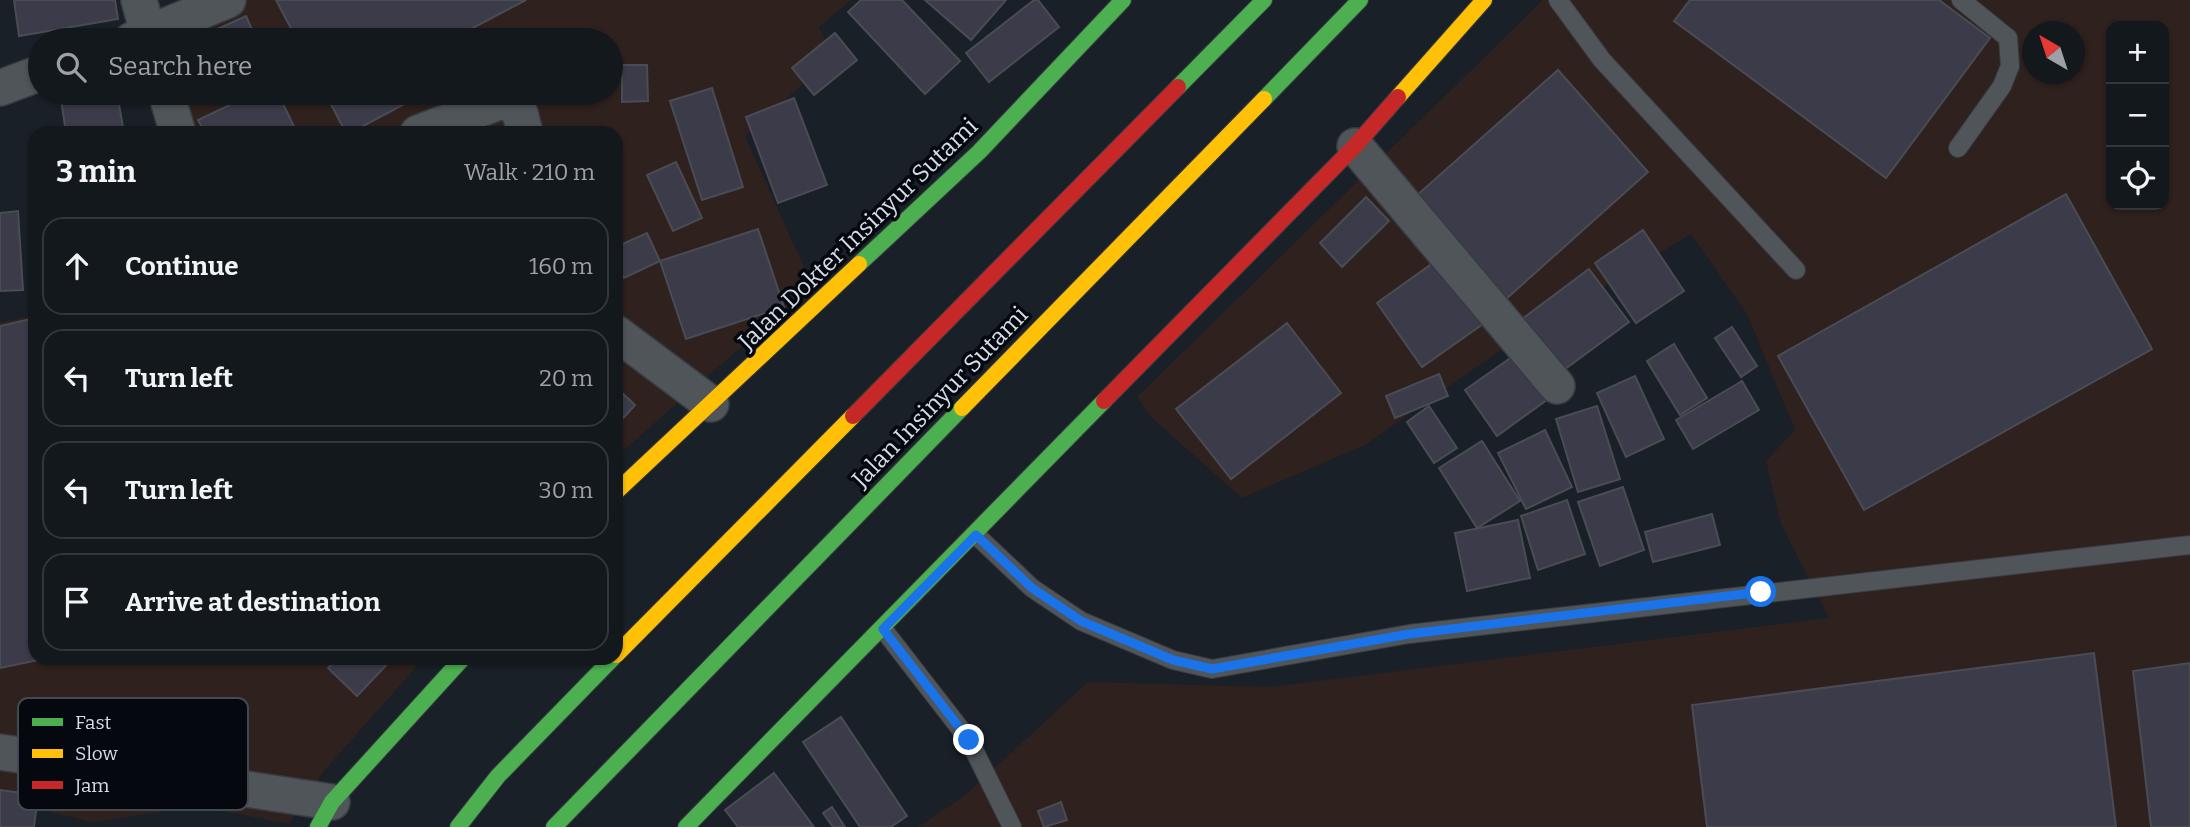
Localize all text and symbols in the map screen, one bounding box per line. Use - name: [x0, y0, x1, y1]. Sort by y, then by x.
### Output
- north arrow: [2022, 21, 2085, 84]
- map controls: [2106, 21, 2169, 210]
- button: +: [2106, 21, 2169, 84]
- search box: [28, 28, 623, 105]
- icon: search: [52, 48, 90, 86]
- text: Search here: [108, 51, 252, 82]
- button: −: [2106, 84, 2169, 147]
- street label: Jalan Dokter Insinyur Sutami: [732, 112, 983, 356]
- button: locate: [2106, 147, 2169, 210]
- text: 3 min: [56, 154, 136, 190]
- text: Walk · 210 m: [464, 158, 595, 186]
- icon: ahead: [58, 247, 96, 285]
- text: Continue: [125, 251, 239, 282]
- text: 160 m: [529, 252, 593, 280]
- street label: Jalan Insinyur Sutami: [846, 301, 1034, 494]
- icon: left: [58, 359, 96, 397]
- text: Turn left: [125, 363, 233, 394]
- text: 20 m: [539, 364, 593, 392]
- icon: left: [58, 471, 96, 509]
- text: Turn left: [125, 475, 233, 506]
- text: 30 m: [539, 476, 593, 504]
- route start: [1745, 576, 1776, 607]
- icon: arrive: [58, 583, 96, 621]
- text: Arrive at destination: [125, 587, 380, 618]
- legend: [18, 698, 248, 810]
- text: Fast: [75, 711, 112, 734]
- route end: [953, 724, 984, 755]
- text: Slow: [75, 742, 118, 765]
- text: Jam: [74, 774, 109, 797]

